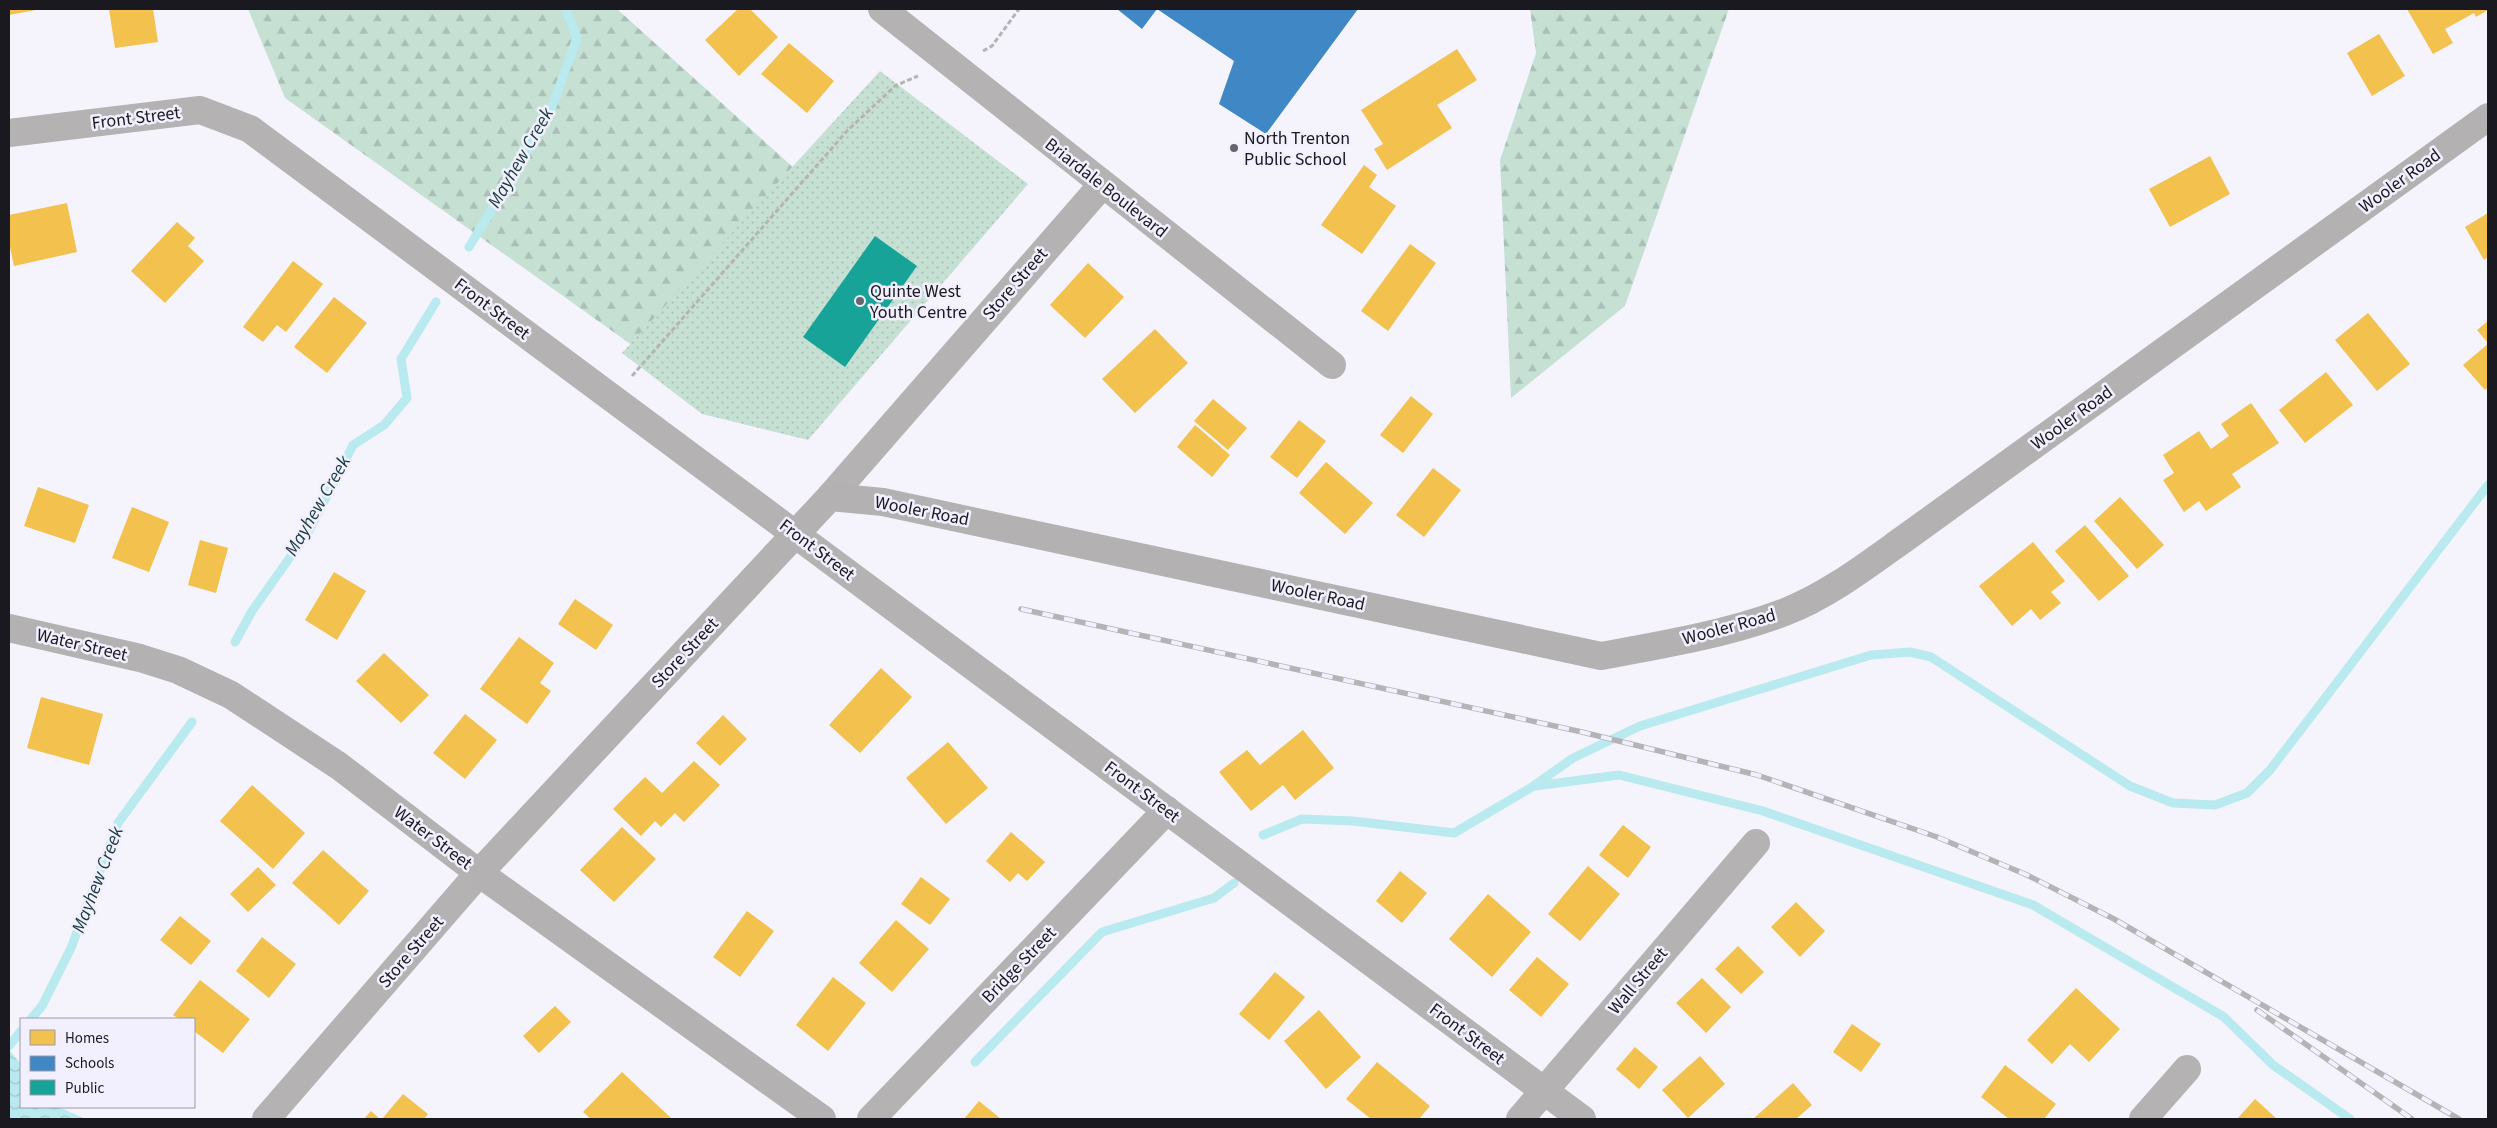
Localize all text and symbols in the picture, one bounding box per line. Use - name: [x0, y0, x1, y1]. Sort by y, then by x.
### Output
- street label: Front Street: [90, 100, 182, 136]
- water label: Mayhew Creek: [481, 102, 561, 213]
- place label: North Trenton Public School: [1244, 126, 1350, 172]
- street label: Briardale Boulevard: [1039, 132, 1173, 244]
- marker: North Trenton Public School: [1228, 142, 1240, 154]
- street label: Wooler Road: [2354, 143, 2446, 219]
- street label: Store Street: [977, 242, 1053, 326]
- street label: Front Street: [449, 272, 535, 346]
- place label: Quinte West Youth Centre: [869, 279, 967, 325]
- marker: Quinte West Youth Centre: [854, 295, 866, 307]
- street label: Wooler Road: [2026, 380, 2118, 456]
- water label: Mayhew Creek: [278, 450, 358, 561]
- street label: Wooler Road: [873, 490, 971, 532]
- street label: Front Street: [774, 513, 860, 587]
- street label: Wooler Road: [1269, 573, 1367, 617]
- street label: Wooler Road: [1680, 603, 1778, 651]
- street label: Store Street: [646, 612, 724, 694]
- street label: Water Street: [34, 622, 130, 668]
- street label: Front Street: [1099, 755, 1185, 829]
- street label: Water Street: [389, 800, 477, 876]
- water label: Mayhew Creek: [65, 822, 131, 937]
- street label: Store Street: [373, 910, 449, 994]
- street label: Bridge Street: [976, 921, 1062, 1009]
- street label: Wall Street: [1602, 942, 1674, 1020]
- street label: Front Street: [1424, 997, 1510, 1071]
- legend: [20, 1018, 195, 1108]
- text: Homes: [65, 1028, 109, 1049]
- text: Schools: [65, 1053, 114, 1074]
- text: Public: [65, 1078, 104, 1099]

